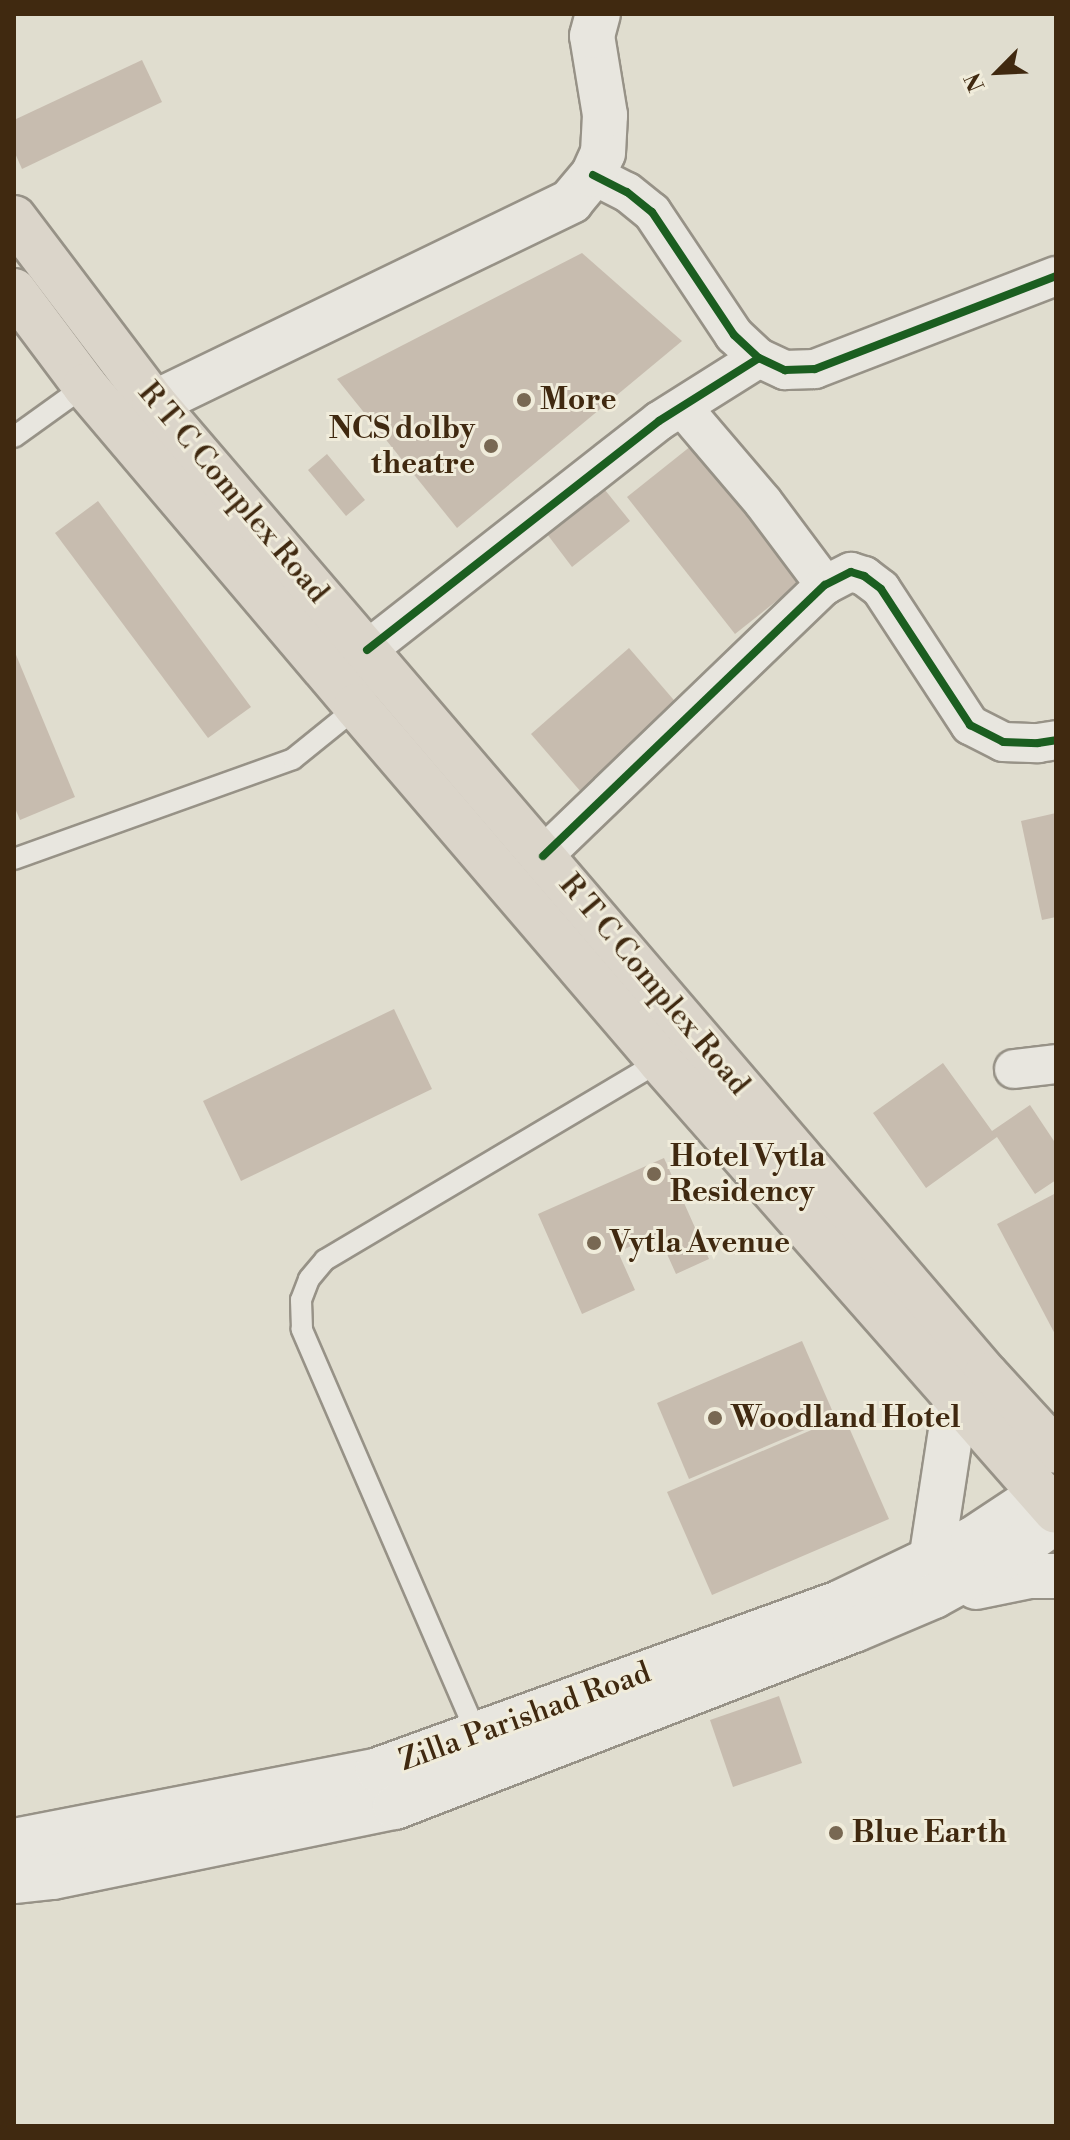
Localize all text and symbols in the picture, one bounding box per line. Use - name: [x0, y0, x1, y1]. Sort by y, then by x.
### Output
- north arrow: [958, 32, 1038, 112]
- text: N: [960, 69, 991, 95]
- street label: R T C Complex Road: [130, 375, 336, 611]
- place label: More: [540, 382, 617, 418]
- marker: More: [515, 391, 533, 409]
- place label: NCS dolby theatre: [329, 411, 475, 482]
- marker: NCS dolby theatre: [482, 437, 500, 455]
- street label: R T C Complex Road: [551, 867, 757, 1103]
- place label: Hotel Vytla Residency: [670, 1139, 825, 1210]
- marker: Hotel Vytla Residency: [645, 1165, 663, 1183]
- place label: Vytla Avenue: [610, 1225, 790, 1261]
- marker: Vytla Avenue: [585, 1234, 603, 1252]
- place label: Woodland Hotel: [731, 1400, 960, 1436]
- marker: Woodland Hotel: [706, 1409, 724, 1427]
- street label: Zilla Parishad Road: [394, 1655, 656, 1779]
- place label: Blue Earth: [852, 1815, 1007, 1851]
- marker: Blue Earth: [827, 1824, 845, 1842]

